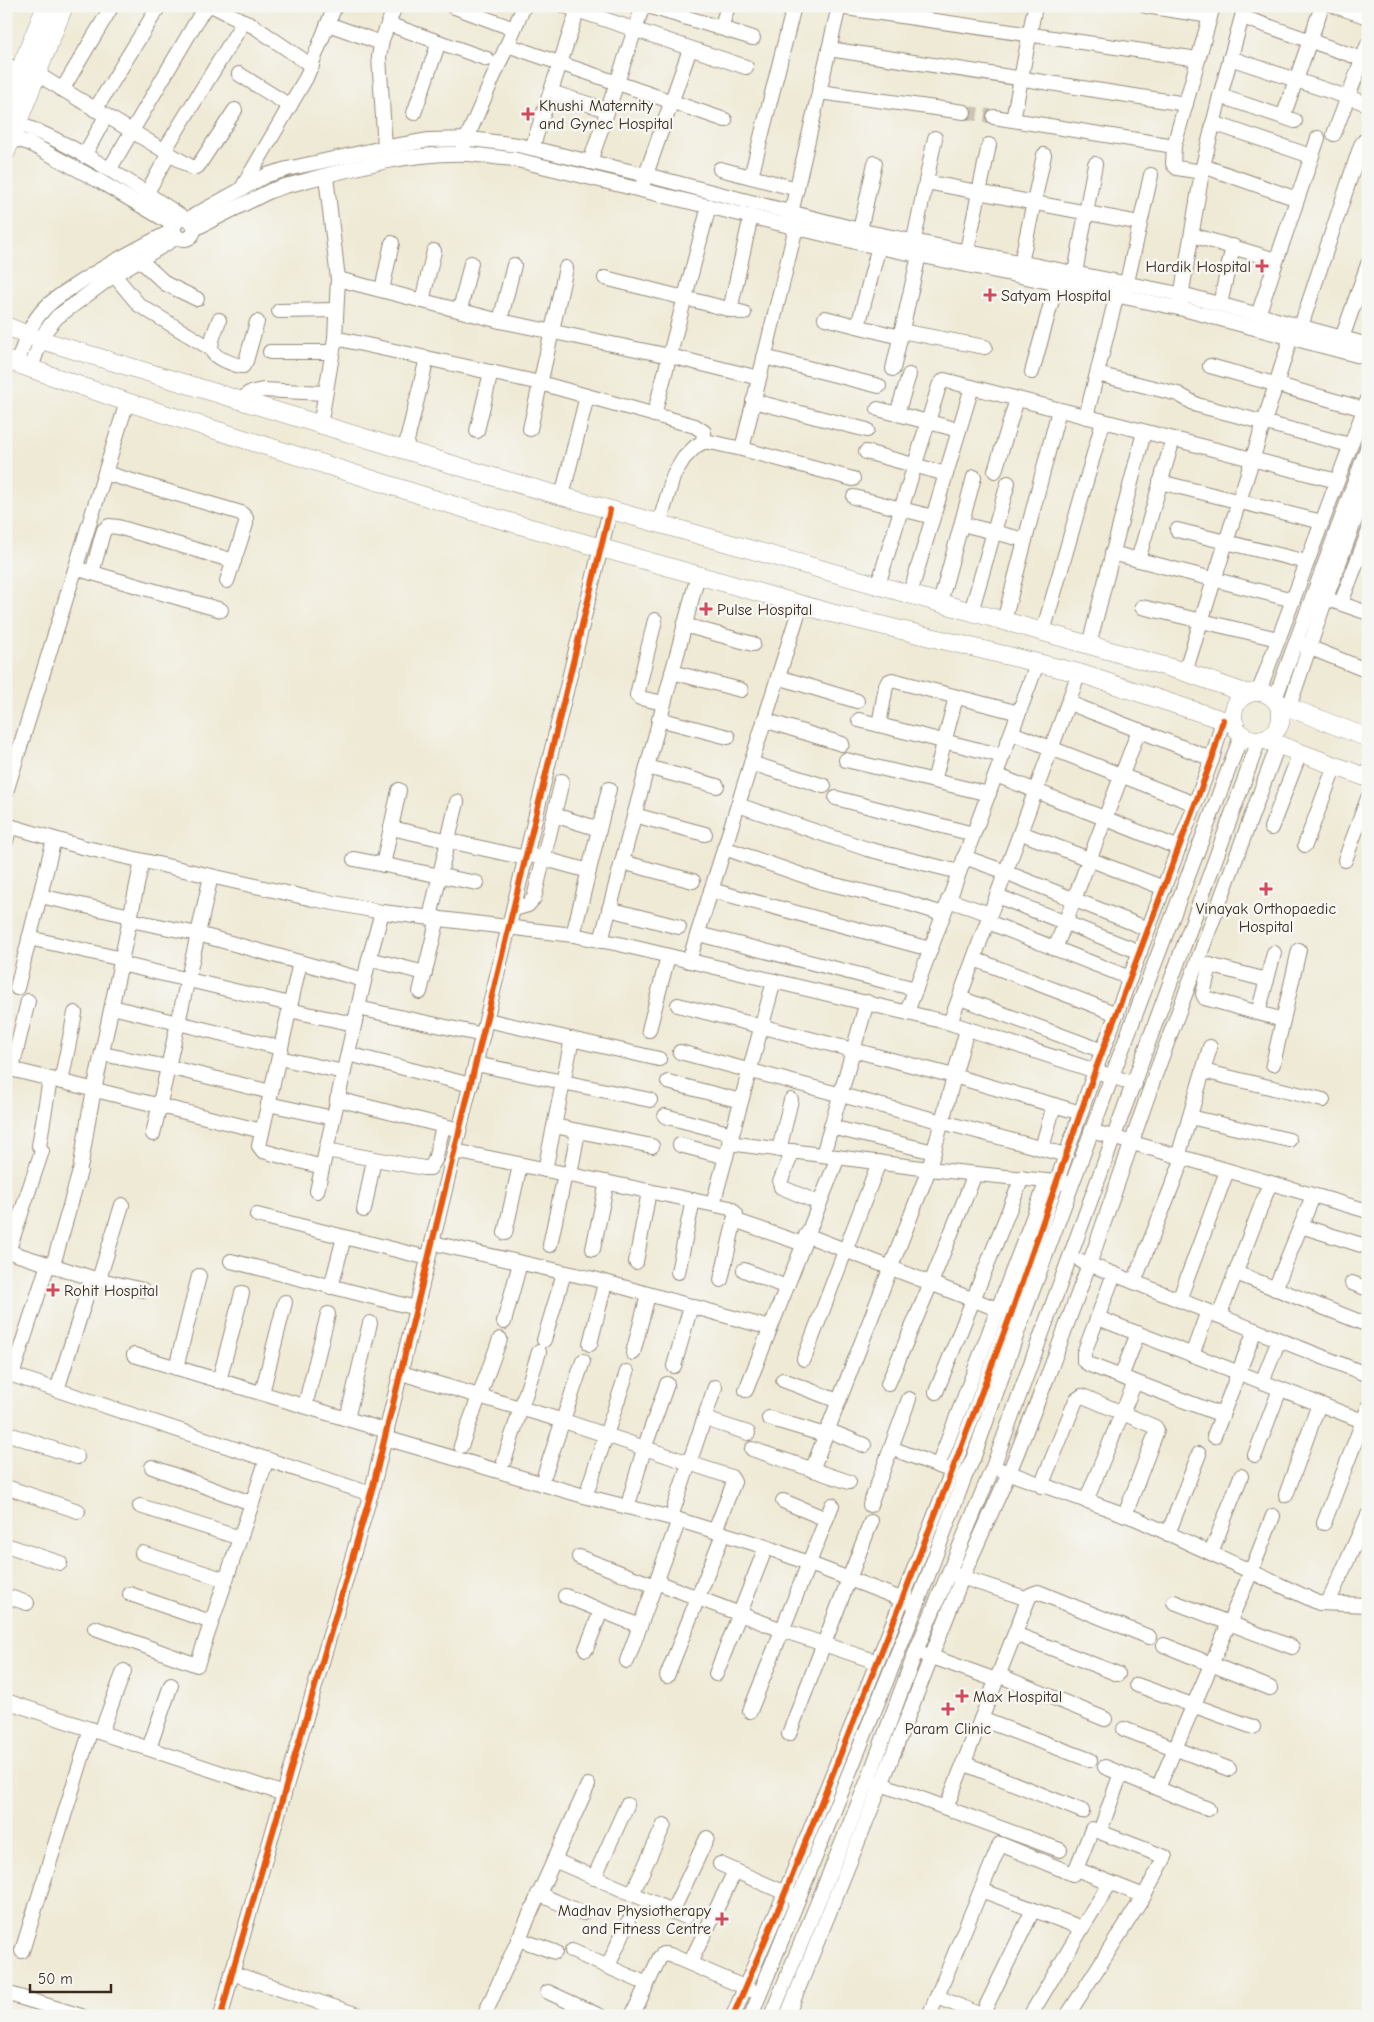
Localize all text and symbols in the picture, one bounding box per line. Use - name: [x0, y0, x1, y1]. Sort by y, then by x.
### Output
- place label: Khushi Maternity and Gynec Hospital: [539, 97, 673, 133]
- marker: Khushi Maternity and Gynec Hospital: [521, 107, 535, 121]
- place label: Hardik Hospital: [1146, 258, 1251, 276]
- marker: Hardik Hospital: [1255, 259, 1269, 273]
- place label: Satyam Hospital: [1001, 287, 1111, 305]
- marker: Satyam Hospital: [983, 288, 997, 302]
- place label: Pulse Hospital: [717, 601, 812, 619]
- marker: Pulse Hospital: [699, 602, 713, 616]
- marker: Vinayak Orthopaedic Hospital: [1259, 882, 1273, 896]
- place label: Vinayak Orthopaedic Hospital: [1196, 900, 1336, 936]
- place label: Rohit Hospital: [64, 1282, 159, 1300]
- marker: Rohit Hospital: [46, 1283, 60, 1297]
- place label: Max Hospital: [973, 1688, 1062, 1706]
- marker: Max Hospital: [955, 1689, 969, 1703]
- marker: Param Clinic: [941, 1702, 955, 1716]
- place label: Param Clinic: [905, 1720, 992, 1738]
- place label: Madhav Physiotherapy and Fitness Centre: [558, 1902, 712, 1938]
- marker: Madhav Physiotherapy and Fitness Centre: [715, 1912, 729, 1926]
- scale bar: [30, 1962, 111, 1994]
- text: 50 m: [38, 1970, 73, 1988]

